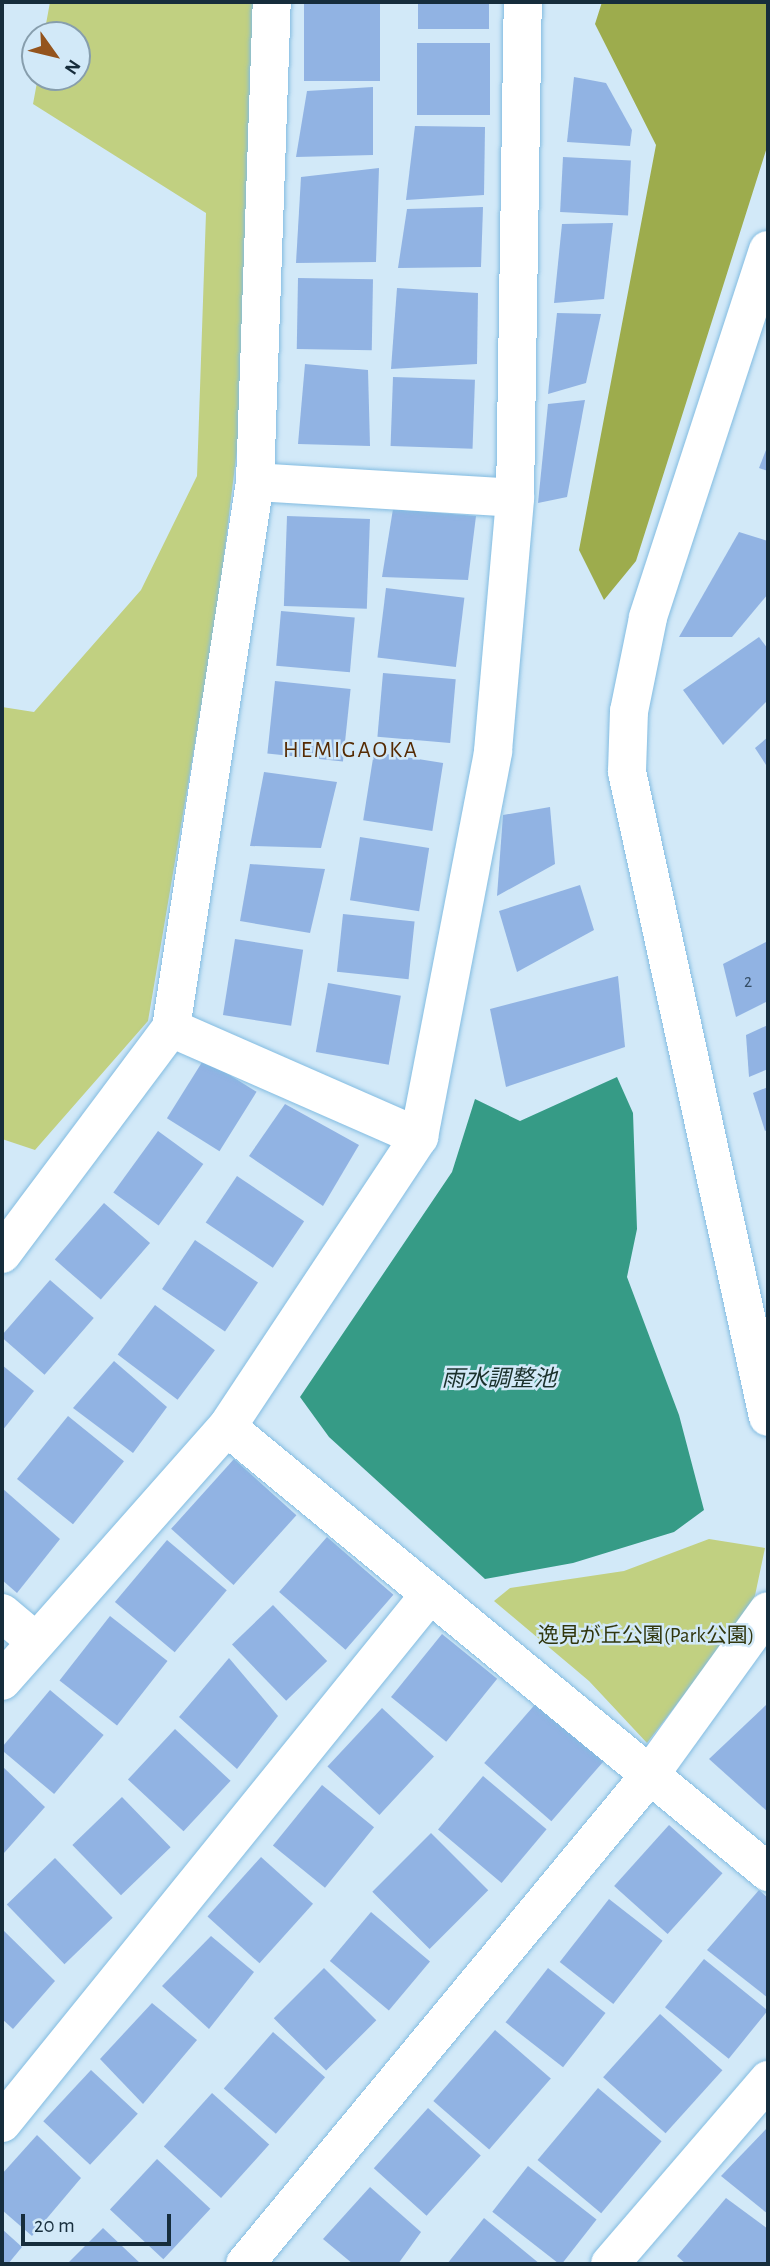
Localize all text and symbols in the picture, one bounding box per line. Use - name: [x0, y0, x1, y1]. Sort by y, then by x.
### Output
- north arrow: [21, 21, 91, 91]
- text: N: [61, 56, 84, 78]
- district label: HEMIGAOKA: [284, 737, 418, 765]
- house number: 2: [744, 971, 752, 993]
- water label: 雨水調整池: [442, 1366, 556, 1394]
- park label: 逸見が丘公園(Park公園): [538, 1623, 754, 1649]
- scale bar: [24, 2200, 175, 2244]
- text: 20 m: [34, 2215, 75, 2236]

